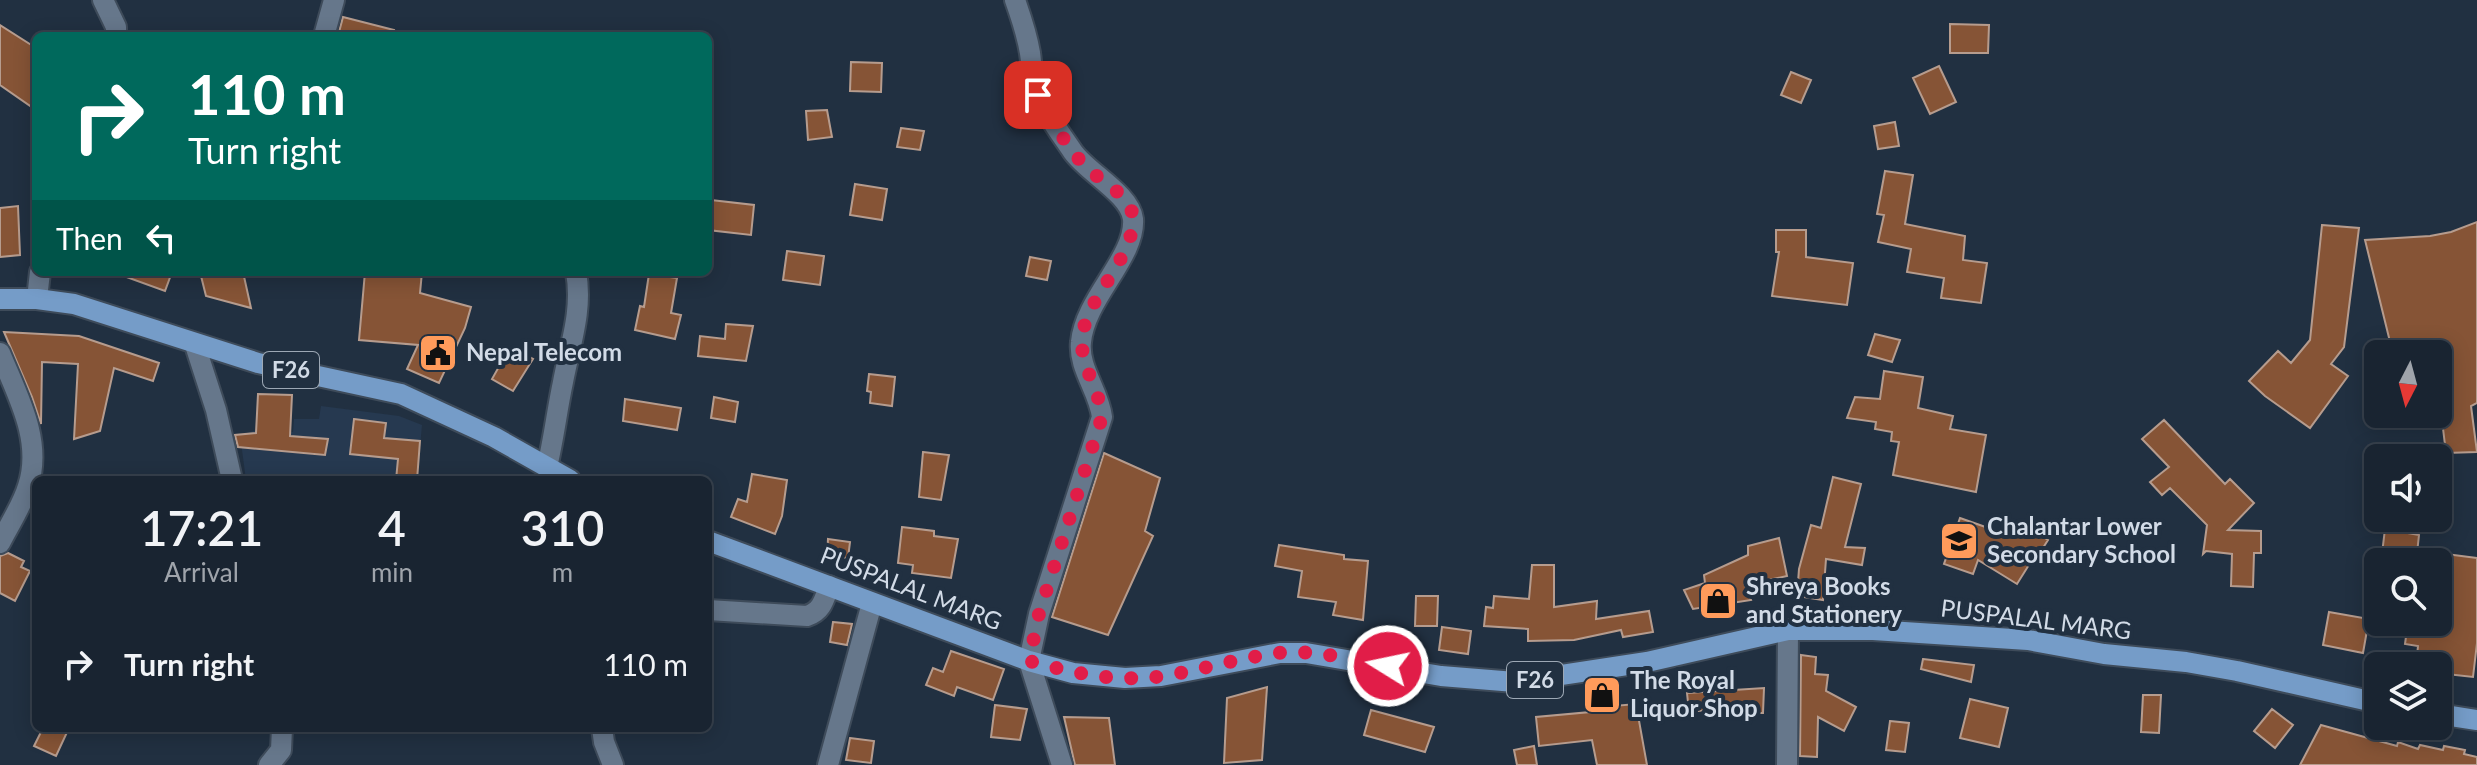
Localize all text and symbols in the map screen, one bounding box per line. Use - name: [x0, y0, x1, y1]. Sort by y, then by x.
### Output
- text: 110 m: [188, 60, 346, 127]
- pin: [1004, 61, 1072, 129]
- icon: right: [56, 64, 160, 168]
- icon: arrive: [1016, 73, 1060, 117]
- text: Turn right: [188, 128, 341, 172]
- icon: left: [139, 216, 183, 260]
- text: Then: [56, 220, 123, 256]
- public building icon: Nepal Telecom: [417, 332, 459, 374]
- place label: Nepal Telecom: [466, 337, 622, 366]
- north arrow: [2364, 340, 2452, 428]
- map controls: [2364, 340, 2452, 740]
- road number: F26: [263, 352, 319, 388]
- button: sound: [2364, 444, 2452, 532]
- text: 17:21: [140, 499, 263, 556]
- text: 4: [378, 499, 406, 556]
- text: 310: [521, 499, 604, 556]
- place label: Chalantar Lower Secondary School: [1987, 511, 2176, 568]
- school or university icon: Chalantar Lower Secondary School: [1938, 520, 1980, 562]
- street label: PUSPALAL MARG: [817, 540, 1006, 636]
- button: search: [2364, 548, 2452, 636]
- text: Arrival: [164, 556, 239, 588]
- text: min: [371, 556, 413, 588]
- text: m: [552, 556, 573, 588]
- place label: Shreya Books and Stationery: [1746, 571, 1902, 628]
- shop icon: Shreya Books and Stationery: [1697, 580, 1739, 622]
- street label: PUSPALAL MARG: [1939, 592, 2133, 645]
- position arrow: [1346, 624, 1430, 708]
- icon: right: [56, 642, 100, 686]
- text: Turn right: [124, 646, 254, 682]
- text: 110 m: [603, 646, 688, 682]
- button: layers: [2364, 652, 2452, 740]
- road number: F26: [1507, 662, 1563, 698]
- place label: The Royal Liquor Shop: [1630, 665, 1758, 722]
- shop icon: The Royal Liquor Shop: [1581, 674, 1623, 716]

